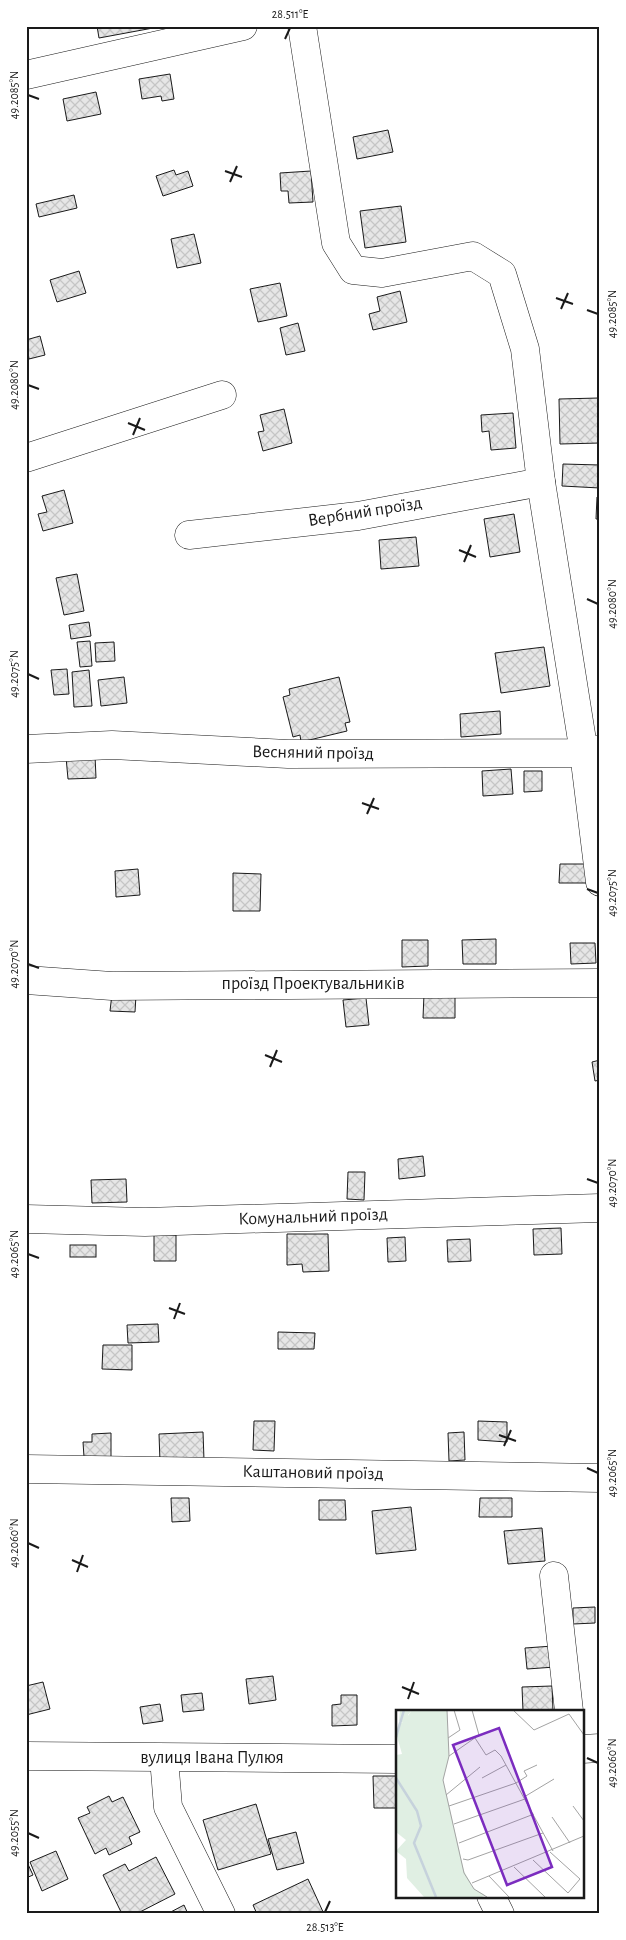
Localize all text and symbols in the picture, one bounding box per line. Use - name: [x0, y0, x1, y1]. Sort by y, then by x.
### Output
- text: 28.511°E: [272, 8, 308, 20]
- text: 49.2085°N: [8, 71, 20, 119]
- text: 49.2085°N: [606, 290, 618, 338]
- text: 49.2080°N: [8, 360, 20, 410]
- street label: Вербний проїзд: [307, 493, 423, 530]
- text: 49.2080°N: [606, 579, 618, 629]
- text: 49.2075°N: [8, 650, 20, 698]
- street label: Весняний проїзд: [252, 743, 374, 763]
- text: 49.2075°N: [606, 869, 618, 917]
- text: 49.2070°N: [8, 939, 20, 989]
- street label: проїзд Проектувальників: [221, 975, 405, 993]
- text: 49.2070°N: [606, 1158, 618, 1208]
- street label: Комунальний проїзд: [238, 1205, 388, 1229]
- text: 49.2065°N: [8, 1230, 20, 1278]
- text: 49.2065°N: [606, 1449, 618, 1497]
- street label: Каштановий проїзд: [242, 1463, 384, 1483]
- text: 49.2060°N: [8, 1518, 20, 1568]
- inset map: [396, 1710, 584, 1898]
- text: 49.2060°N: [606, 1738, 618, 1788]
- street label: вулиця Івана Пулюя: [140, 1749, 284, 1767]
- text: 49.2055°N: [8, 1809, 20, 1857]
- text: 28.513°E: [306, 1921, 344, 1933]

